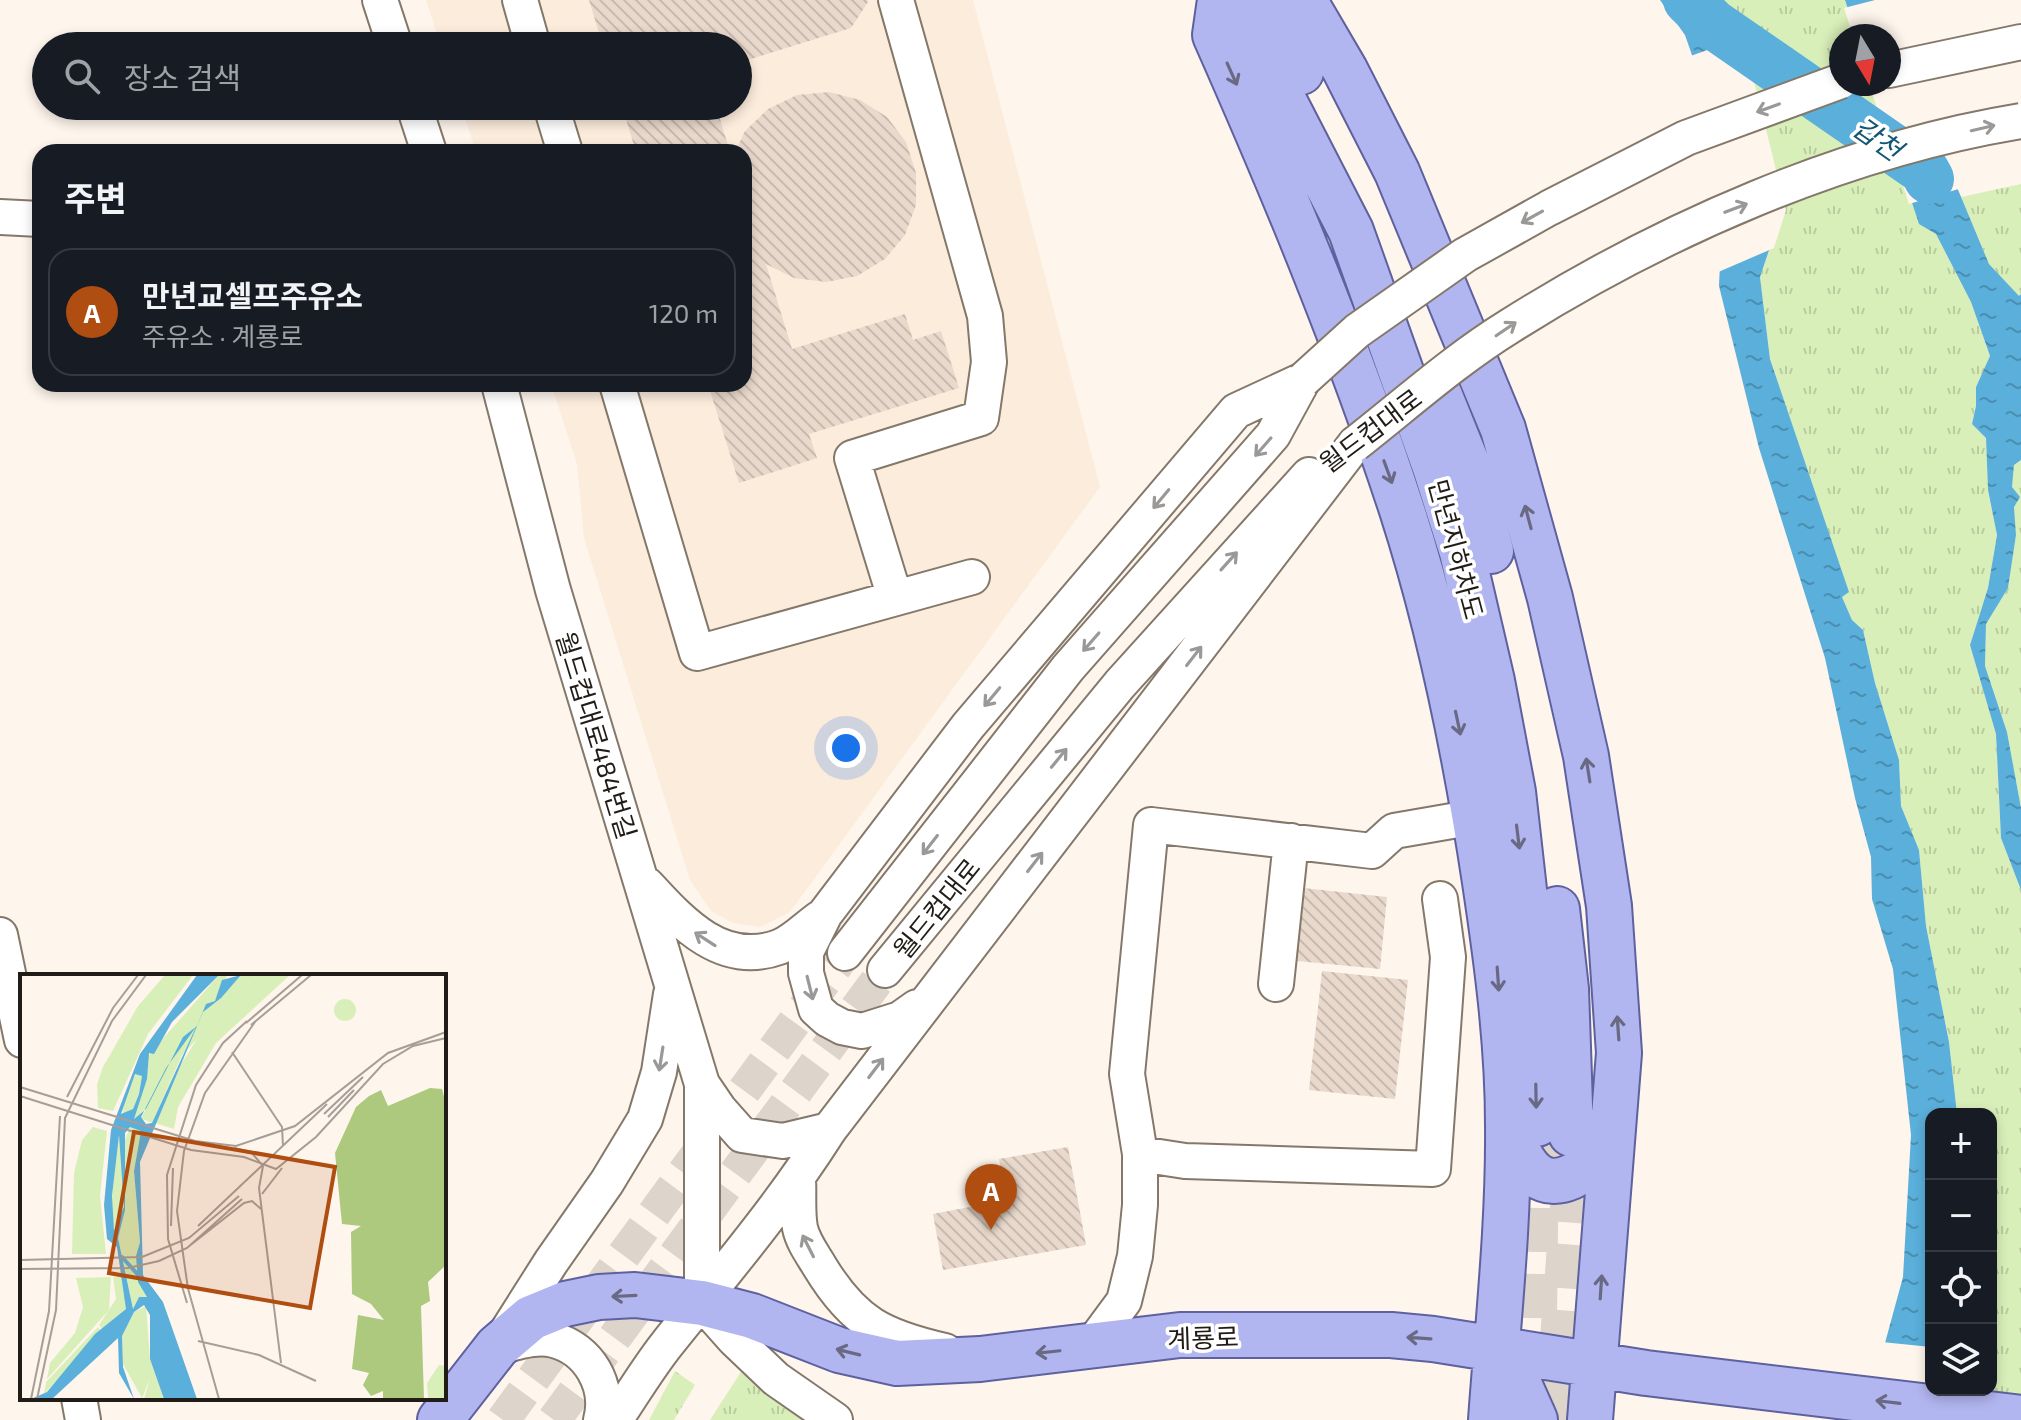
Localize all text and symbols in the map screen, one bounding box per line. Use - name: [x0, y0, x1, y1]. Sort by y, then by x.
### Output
- north arrow: [1829, 24, 1901, 96]
- search box: [32, 32, 752, 120]
- icon: search: [60, 54, 104, 98]
- text: 장소 검색: [124, 59, 241, 95]
- one-way arrow: [1226, 61, 1241, 86]
- one-way arrow: [1756, 102, 1781, 116]
- water label: 갑천: [1847, 109, 1912, 169]
- one-way arrow: [1969, 120, 1995, 135]
- text: 주변: [64, 177, 127, 218]
- one-way arrow: [1723, 200, 1748, 214]
- one-way arrow: [1521, 209, 1544, 225]
- text: 만년교셀프주유소: [142, 277, 363, 313]
- text: A: [84, 297, 100, 328]
- text: 120 m: [649, 297, 718, 328]
- text: 주유소 · 계룡로: [142, 320, 303, 351]
- one-way arrow: [1494, 321, 1517, 337]
- street label: 월드컵대로: [1313, 382, 1427, 478]
- one-way arrow: [1254, 436, 1272, 456]
- one-way arrow: [1382, 459, 1397, 484]
- street label: 만년지하차도: [1423, 476, 1491, 622]
- one-way arrow: [1152, 488, 1170, 509]
- one-way arrow: [1519, 504, 1534, 530]
- one-way arrow: [1220, 552, 1238, 572]
- street label: 월드컵대로484번길: [551, 628, 643, 842]
- one-way arrow: [1083, 631, 1101, 651]
- one-way arrow: [1185, 646, 1202, 667]
- one-way arrow: [983, 686, 1001, 707]
- one-way arrow: [1451, 709, 1466, 735]
- your location: [826, 728, 866, 768]
- one-way arrow: [1050, 748, 1068, 769]
- one-way arrow: [1580, 757, 1595, 783]
- one-way arrow: [1511, 824, 1526, 849]
- one-way arrow: [921, 834, 938, 855]
- street label: 월드컵대로: [886, 852, 986, 964]
- one-way arrow: [1026, 852, 1044, 873]
- one-way arrow: [694, 930, 716, 947]
- one-way arrow: [1491, 965, 1506, 992]
- inset map: [20, 974, 446, 1400]
- one-way arrow: [803, 974, 818, 1000]
- one-way arrow: [1610, 1015, 1625, 1042]
- one-way arrow: [653, 1046, 668, 1071]
- one-way arrow: [868, 1058, 885, 1079]
- one-way arrow: [1528, 1082, 1544, 1109]
- map controls: [1925, 1108, 1997, 1396]
- button: +: [1925, 1108, 1997, 1180]
- pin: A: [965, 1164, 1017, 1230]
- button: −: [1925, 1180, 1997, 1252]
- one-way arrow: [800, 1234, 815, 1258]
- button: locate: [1925, 1252, 1997, 1324]
- one-way arrow: [1594, 1274, 1609, 1301]
- one-way arrow: [611, 1288, 638, 1303]
- street label: 계룡로: [1167, 1320, 1239, 1354]
- button: layers: [1925, 1324, 1997, 1396]
- one-way arrow: [1406, 1330, 1433, 1345]
- one-way arrow: [835, 1343, 861, 1358]
- one-way arrow: [1035, 1344, 1062, 1359]
- one-way arrow: [1875, 1395, 1902, 1410]

